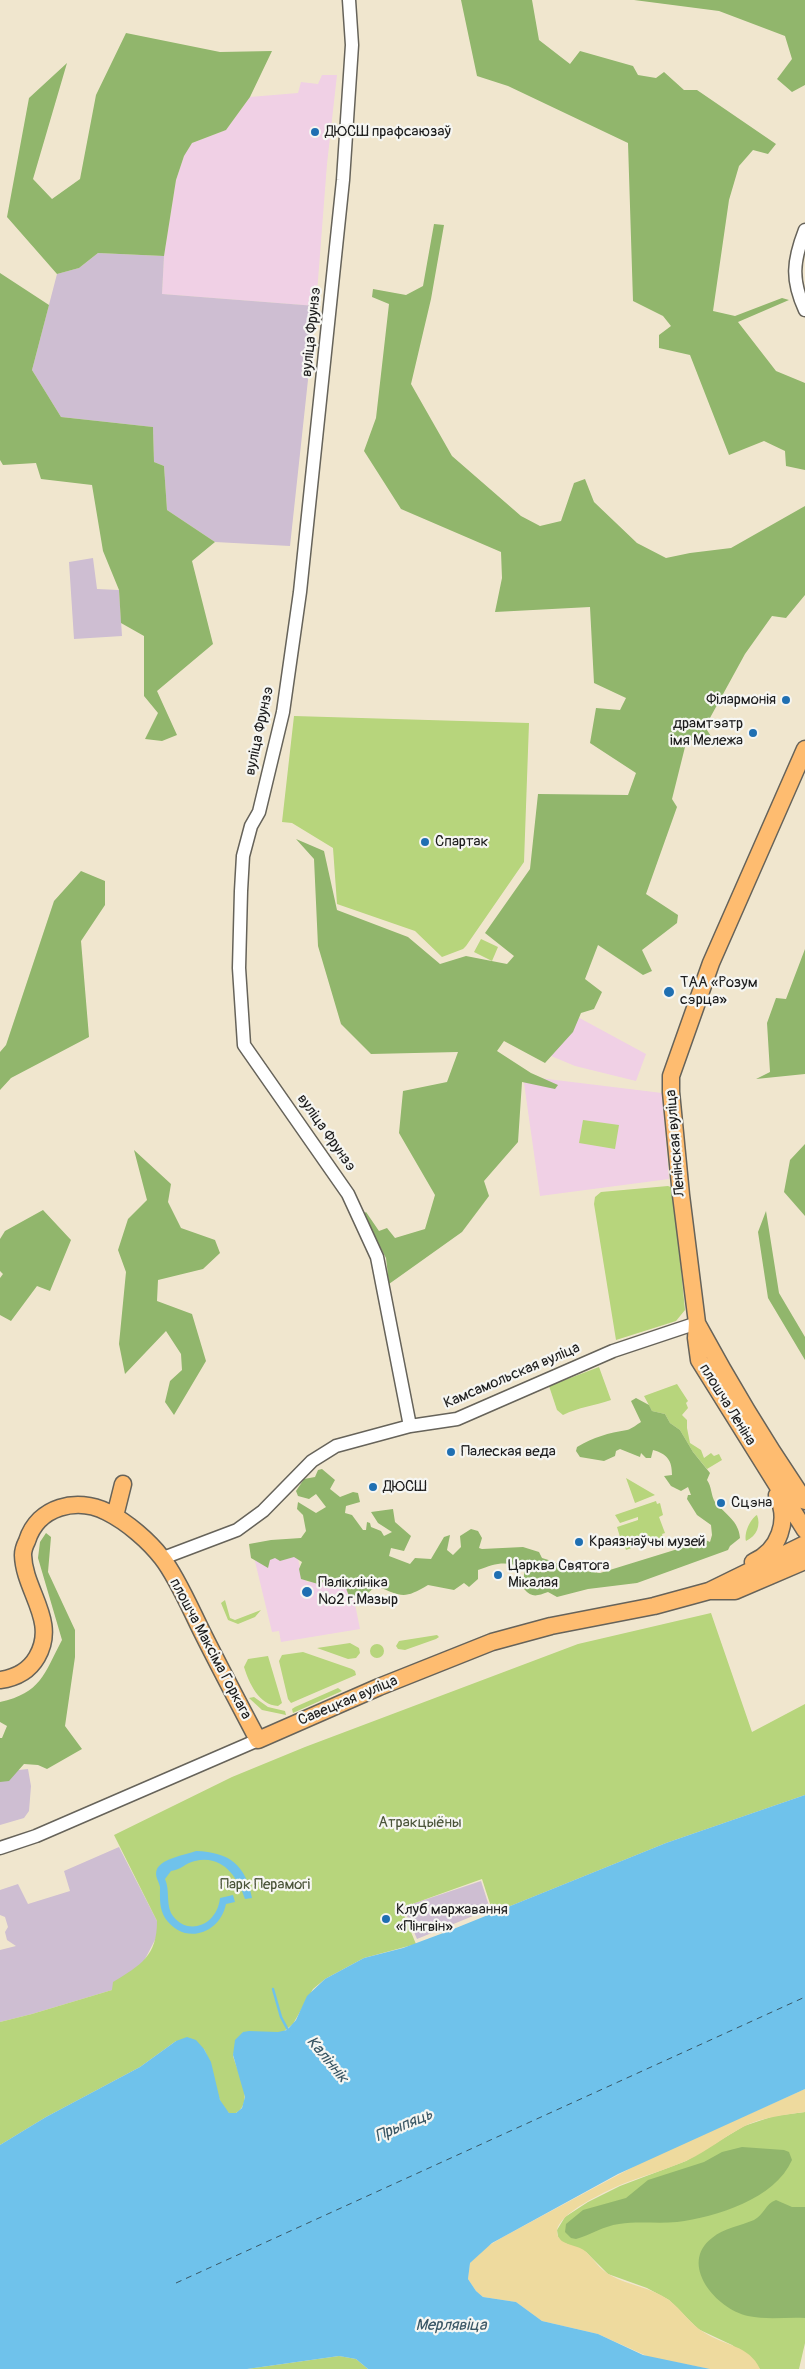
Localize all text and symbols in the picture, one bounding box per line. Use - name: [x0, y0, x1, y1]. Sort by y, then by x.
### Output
- place label: ДЮСШ прафсаюзаў: [325, 123, 451, 141]
- marker: ДЮСШ прафсаюзаў: [309, 126, 321, 138]
- street label: вуліца Фрунзэ: [298, 286, 326, 378]
- street label: вуліца Фрунзэ: [242, 685, 278, 777]
- place label: Філармонія: [706, 691, 776, 709]
- marker: Філармонія: [780, 694, 792, 706]
- place label: драмтэатр імя Мележа: [670, 715, 743, 750]
- marker: драмтэатр імя Мележа: [747, 727, 759, 739]
- place label: Спартак: [435, 833, 488, 851]
- marker: Спартак: [419, 836, 431, 848]
- place label: ТАА «Розум сэрца»: [680, 974, 758, 1009]
- marker: ТАА «Розум сэрца»: [662, 985, 676, 999]
- street label: Ленінская вуліца: [662, 1089, 690, 1197]
- street label: вуліца Фрунзэ: [293, 1091, 359, 1175]
- street label: Камсамольская вуліца: [441, 1339, 583, 1413]
- street label: плошча Леніна: [695, 1361, 759, 1449]
- place label: Палеская веда: [461, 1443, 556, 1461]
- marker: Палеская веда: [445, 1446, 457, 1458]
- place label: ДЮСШ: [383, 1478, 426, 1496]
- marker: ДЮСШ: [367, 1481, 379, 1493]
- place label: Сцэна: [731, 1494, 772, 1512]
- marker: Сцэна: [715, 1497, 727, 1509]
- place label: Краязнаўчы музей: [589, 1533, 705, 1551]
- marker: Краязнаўчы музей: [573, 1536, 585, 1548]
- place label: Царква Святога Мікалая: [508, 1557, 609, 1592]
- marker: Царква Святога Мікалая: [492, 1569, 504, 1581]
- place label: Паліклініка №2 г.Мазыр: [318, 1574, 398, 1609]
- street label: плошча Максіма Горкага: [165, 1575, 255, 1723]
- marker: Паліклініка №2 г.Мазыр: [300, 1585, 314, 1599]
- street label: Савецкая вуліца: [296, 1672, 400, 1730]
- park label: Атракцыёны: [378, 1814, 462, 1832]
- park label: Парк Перамогі: [220, 1876, 310, 1894]
- place label: Клуб маржавання «Пінгвін»: [396, 1901, 508, 1936]
- marker: Клуб маржавання «Пінгвін»: [380, 1913, 392, 1925]
- water label: Каліннік: [302, 2033, 352, 2087]
- water label: Прыпяць: [372, 2105, 436, 2147]
- water label: Мерлявіца: [415, 2316, 487, 2336]

